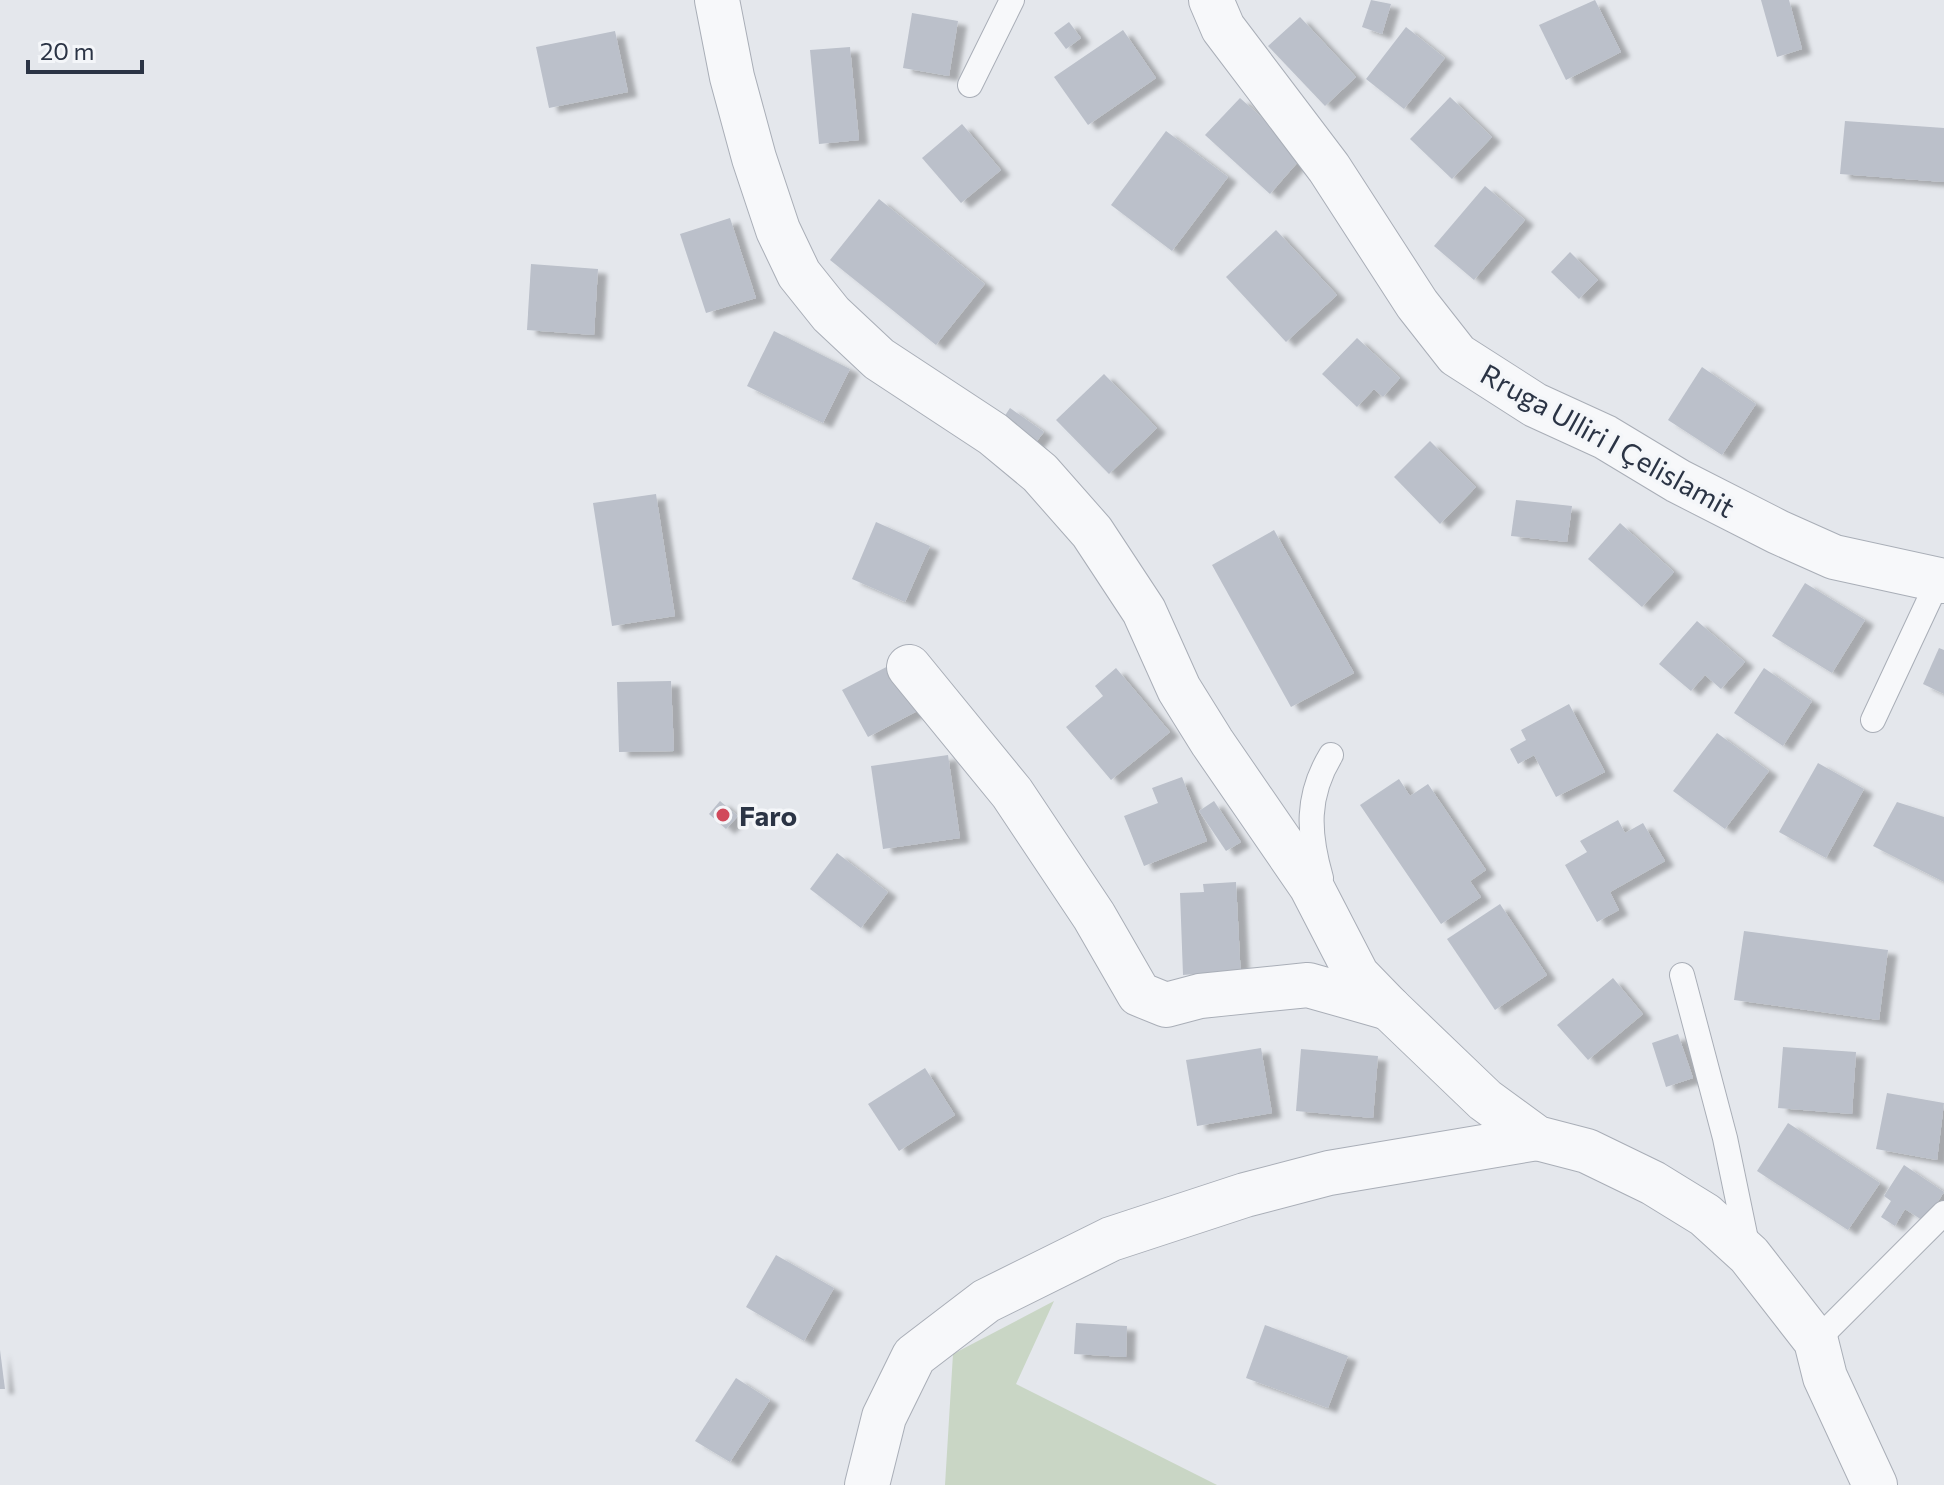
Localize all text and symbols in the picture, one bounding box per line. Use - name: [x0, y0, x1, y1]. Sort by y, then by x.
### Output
- scale bar: [28, 24, 142, 74]
- text: 20 m: [40, 36, 94, 65]
- street label: Rruga Ulliri I Çelislamit: [1475, 356, 1741, 524]
- place label: Faro: [739, 798, 797, 832]
- marker: Faro: [714, 806, 732, 824]

